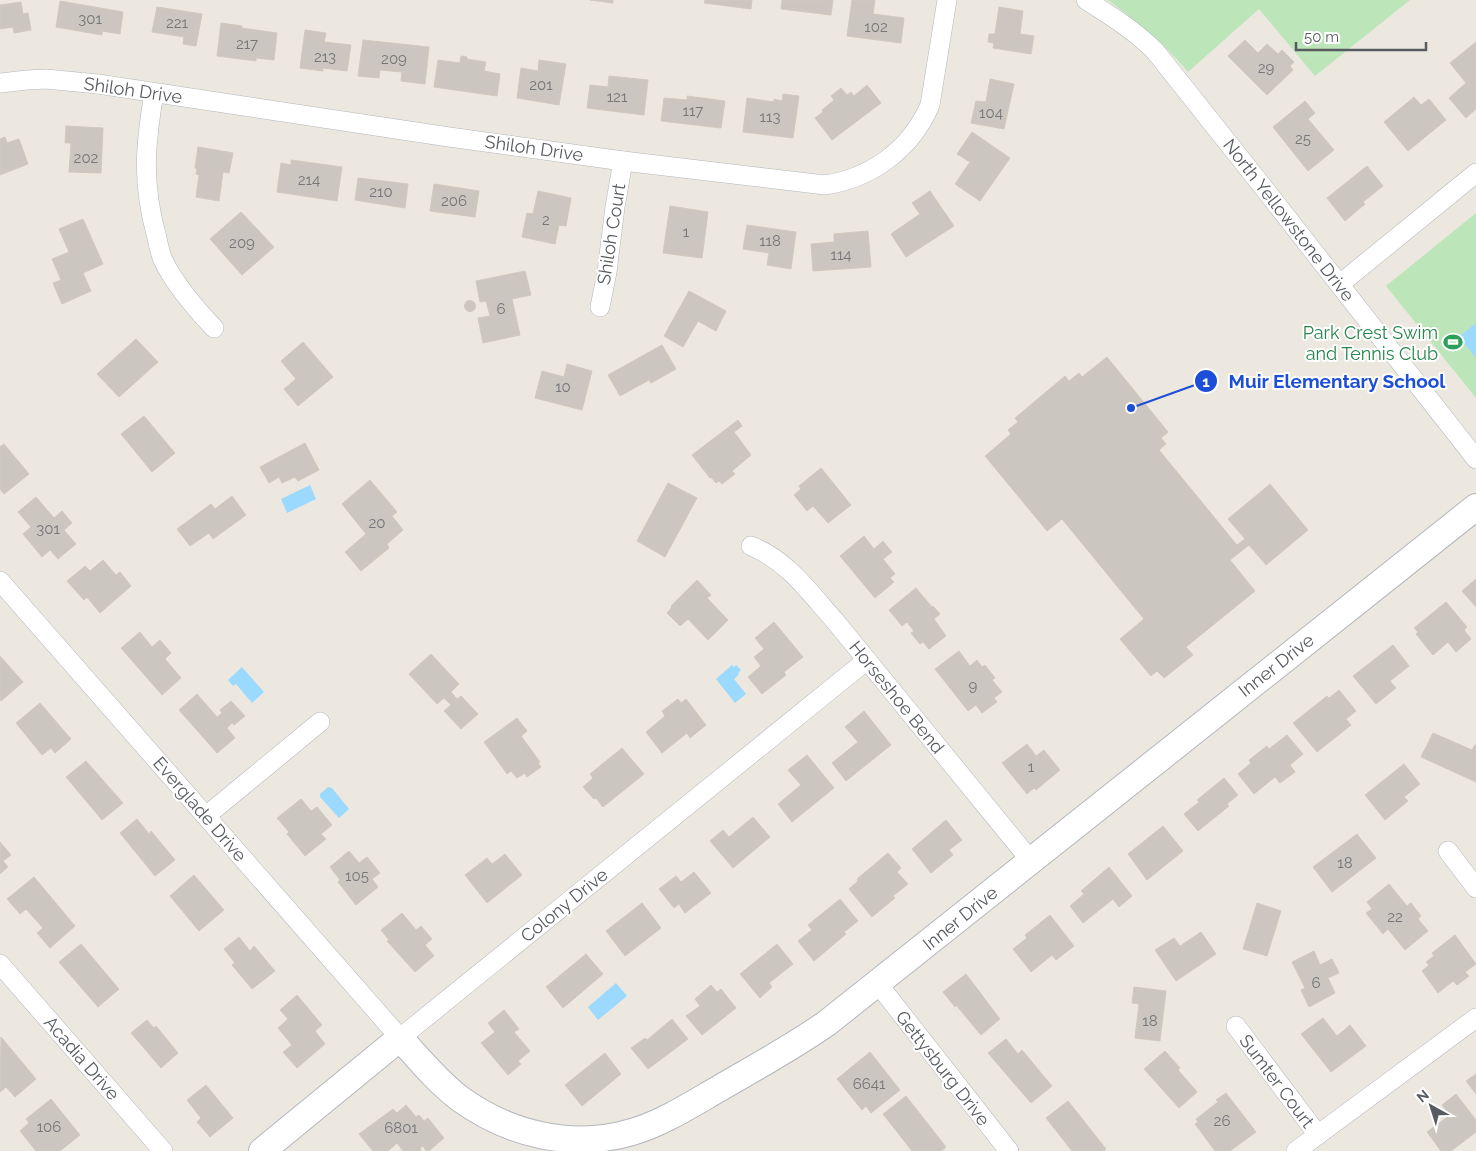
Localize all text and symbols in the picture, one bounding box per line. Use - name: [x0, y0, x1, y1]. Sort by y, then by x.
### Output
- house number: 301: [78, 10, 102, 28]
- house number: 221: [166, 14, 189, 32]
- house number: 102: [864, 18, 888, 36]
- scale bar: [1296, 20, 1426, 52]
- text: 50 m: [1304, 28, 1339, 46]
- house number: 217: [236, 35, 258, 53]
- house number: 213: [314, 48, 336, 66]
- house number: 209: [381, 50, 407, 68]
- house number: 29: [1258, 59, 1275, 77]
- street label: Shiloh Drive: [83, 73, 184, 107]
- house number: 201: [529, 76, 553, 94]
- house number: 121: [607, 88, 628, 106]
- house number: 117: [683, 102, 703, 120]
- house number: 104: [979, 104, 1003, 122]
- house number: 113: [760, 108, 780, 126]
- house number: 25: [1295, 130, 1311, 148]
- street label: Shiloh Drive: [484, 131, 585, 165]
- street label: North Yellowstone Drive: [1219, 135, 1359, 306]
- house number: 202: [74, 149, 99, 167]
- house number: 214: [298, 171, 320, 189]
- street label: Shiloh Court: [593, 182, 629, 286]
- house number: 210: [369, 183, 393, 201]
- house number: 206: [441, 192, 467, 210]
- house number: 2: [542, 211, 550, 229]
- house number: 1: [683, 223, 690, 241]
- house number: 118: [759, 232, 781, 250]
- house number: 209: [229, 234, 255, 252]
- house number: 114: [830, 246, 852, 264]
- house number: 6: [496, 300, 506, 318]
- place label: Park Crest Swim and Tennis Club: [1303, 322, 1438, 364]
- sports icon: Park Crest Swim and Tennis Club: [1442, 331, 1464, 353]
- callout: Muir Elementary School: [1193, 364, 1456, 398]
- text: Muir Elementary School: [1229, 370, 1446, 392]
- text: 1: [1202, 373, 1210, 391]
- house number: 10: [555, 378, 571, 396]
- house number: 20: [369, 514, 386, 532]
- house number: 301: [36, 520, 60, 538]
- street label: Inner Drive: [1234, 629, 1318, 701]
- street label: Horseshoe Bend: [845, 636, 949, 758]
- house number: 9: [969, 677, 978, 695]
- street label: Everglade Drive: [149, 752, 251, 866]
- house number: 1: [1028, 758, 1035, 776]
- house number: 18: [1337, 854, 1353, 872]
- street label: Colony Drive: [516, 863, 612, 946]
- house number: 105: [345, 867, 369, 885]
- street label: Inner Drive: [919, 881, 1002, 954]
- house number: 22: [1387, 908, 1403, 926]
- house number: 6: [1311, 974, 1321, 992]
- street label: Gettysburg Drive: [892, 1006, 995, 1130]
- street label: Acadia Drive: [40, 1012, 124, 1104]
- house number: 18: [1142, 1012, 1158, 1030]
- street label: Sumter Court: [1235, 1030, 1319, 1132]
- house number: 6641: [853, 1075, 886, 1093]
- north arrow: [1406, 1081, 1456, 1131]
- text: N: [1414, 1086, 1432, 1105]
- house number: 26: [1214, 1112, 1230, 1130]
- house number: 106: [37, 1118, 61, 1136]
- house number: 6801: [384, 1119, 418, 1137]

